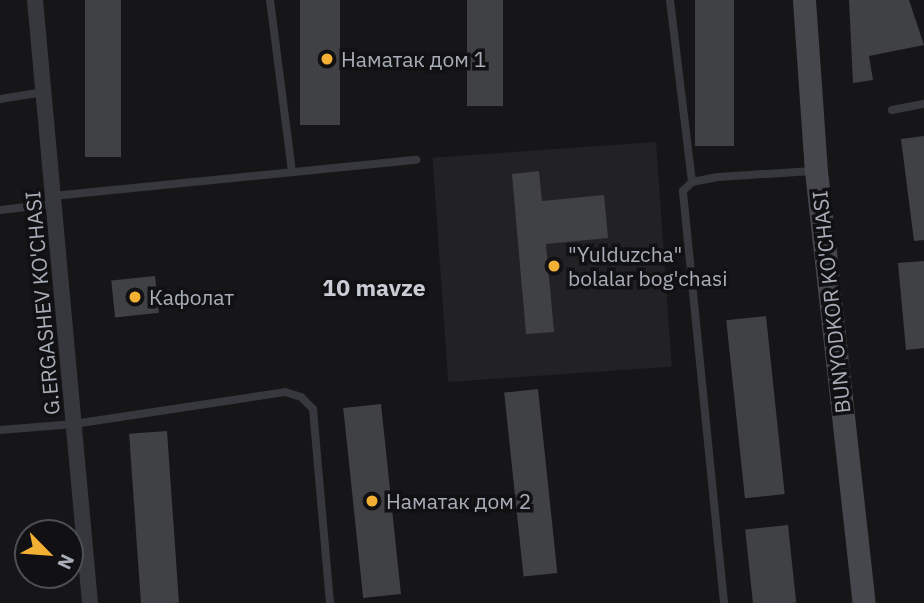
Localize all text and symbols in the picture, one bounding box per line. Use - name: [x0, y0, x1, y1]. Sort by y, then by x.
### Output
- place label: Наматак дом 1: [341, 46, 486, 72]
- marker: Наматак дом 1: [319, 51, 335, 67]
- street label: BUNYODKOR KO'CHASI: [807, 189, 855, 415]
- street label: G.ERGASHEV KO'CHASI: [20, 190, 64, 416]
- place label: "Yulduzcha" bolalar bog'chasi: [568, 241, 727, 291]
- marker: "Yulduzcha" bolalar bog'chasi: [546, 258, 562, 274]
- district label: 10 mavze: [322, 273, 426, 301]
- place label: Кафолат: [149, 284, 234, 310]
- marker: Кафолат: [127, 289, 143, 305]
- place label: Наматак дом 2: [386, 488, 531, 514]
- marker: Наматак дом 2: [364, 493, 380, 509]
- north arrow: [14, 519, 84, 589]
- text: N: [52, 551, 80, 573]

